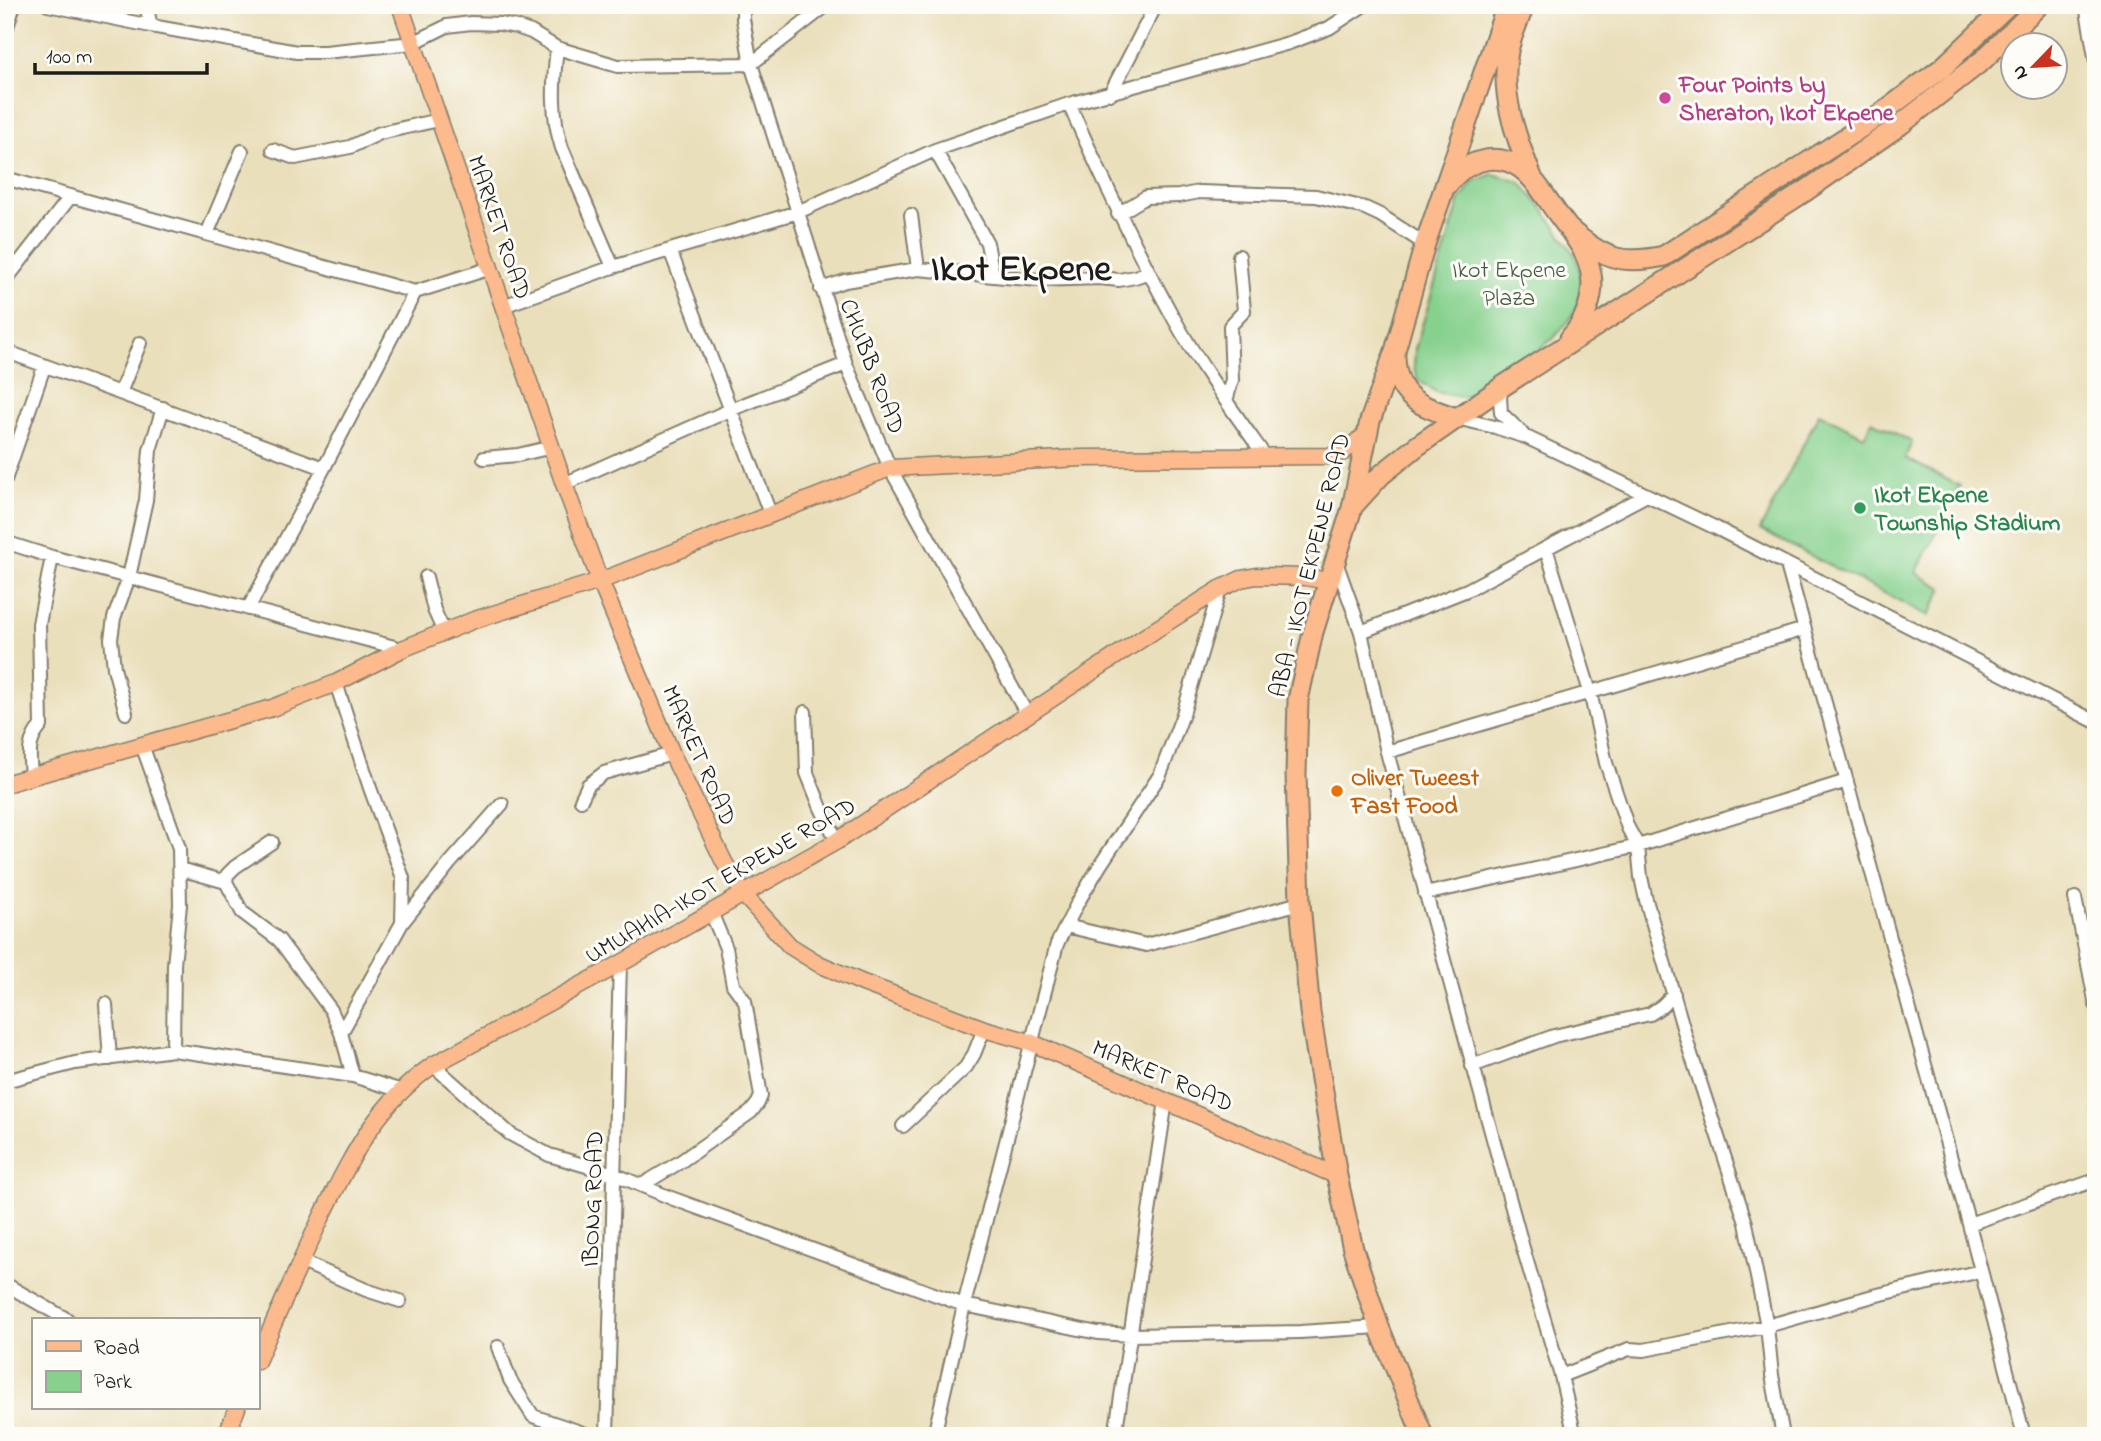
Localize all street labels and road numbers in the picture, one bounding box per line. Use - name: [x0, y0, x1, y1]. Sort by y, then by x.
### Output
- street label: MARKET ROAD: [457, 151, 539, 305]
- street label: CHUBB ROAD: [829, 294, 912, 440]
- street label: ABA - IKOT EKPENE ROAD: [1262, 430, 1361, 701]
- street label: MARKET ROAD: [651, 680, 744, 832]
- street label: UMUAHIA-IKOT EKPENE ROAD: [579, 790, 863, 974]
- street label: MARKET ROAD: [1086, 1032, 1238, 1123]
- street label: IBONG ROAD: [575, 1130, 614, 1268]

